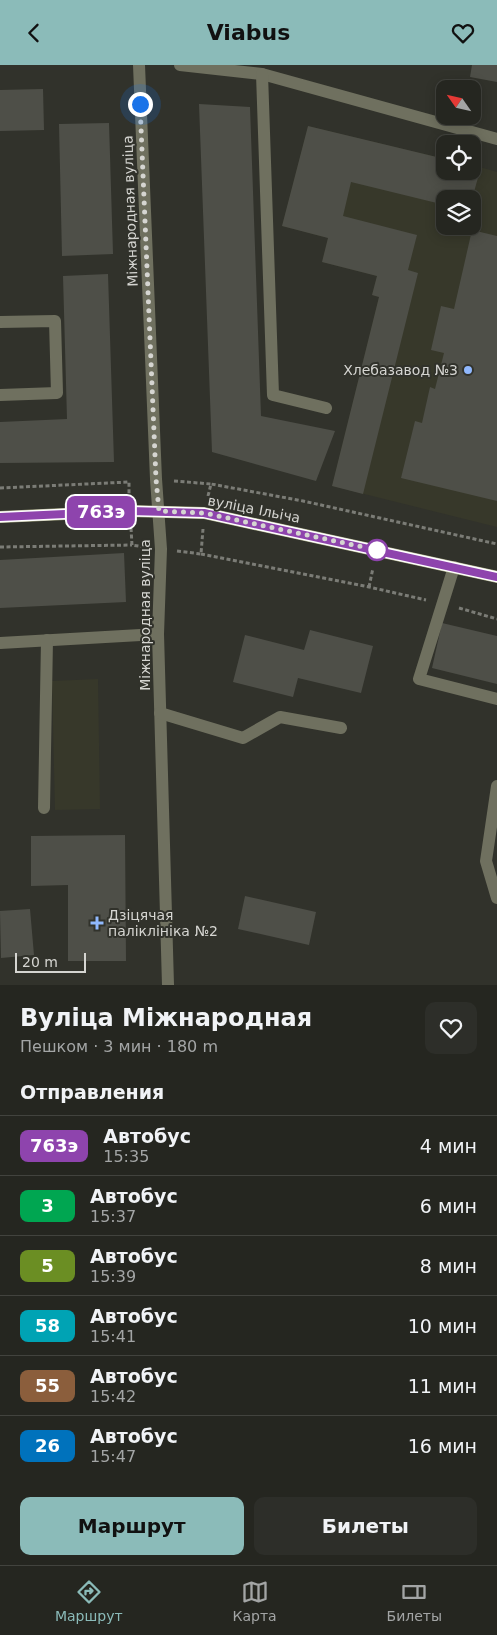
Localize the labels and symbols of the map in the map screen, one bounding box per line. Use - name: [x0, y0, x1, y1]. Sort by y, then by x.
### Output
- north arrow: [436, 80, 481, 125]
- your location: [128, 92, 153, 117]
- street label: Міжнародная вуліца: [119, 135, 141, 287]
- place label: Хлебазавод №3: [343, 362, 458, 378]
- marker: Хлебазавод №3: [462, 364, 474, 376]
- street label: вуліца Ільіча: [206, 492, 302, 526]
- line badge: 763э: [66, 496, 136, 528]
- street label: Міжнародная вуліца: [137, 539, 153, 691]
- unlabelled marker: [366, 539, 388, 561]
- place label: Дзіцячая паліклініка №2: [108, 907, 218, 939]
- marker: Дзіцячая паліклініка №2: [90, 916, 104, 930]
- scale bar: [15, 950, 86, 973]

